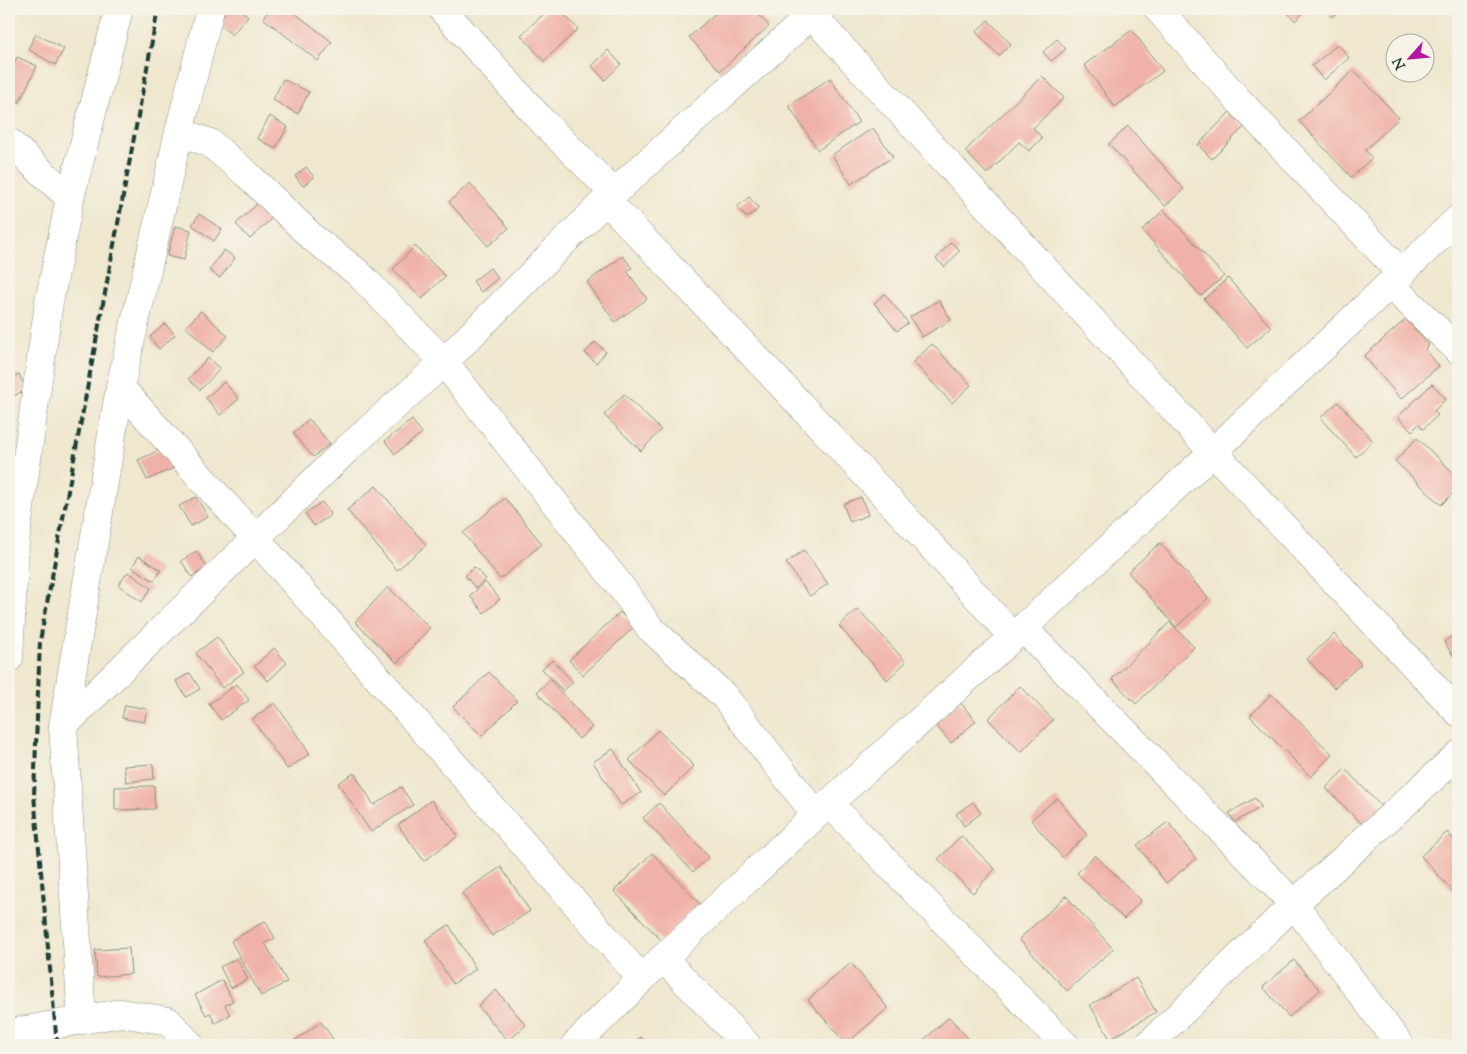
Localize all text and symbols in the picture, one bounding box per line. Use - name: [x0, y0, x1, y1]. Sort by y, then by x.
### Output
- north arrow: [1384, 32, 1434, 82]
- text: N: [1389, 53, 1412, 73]

